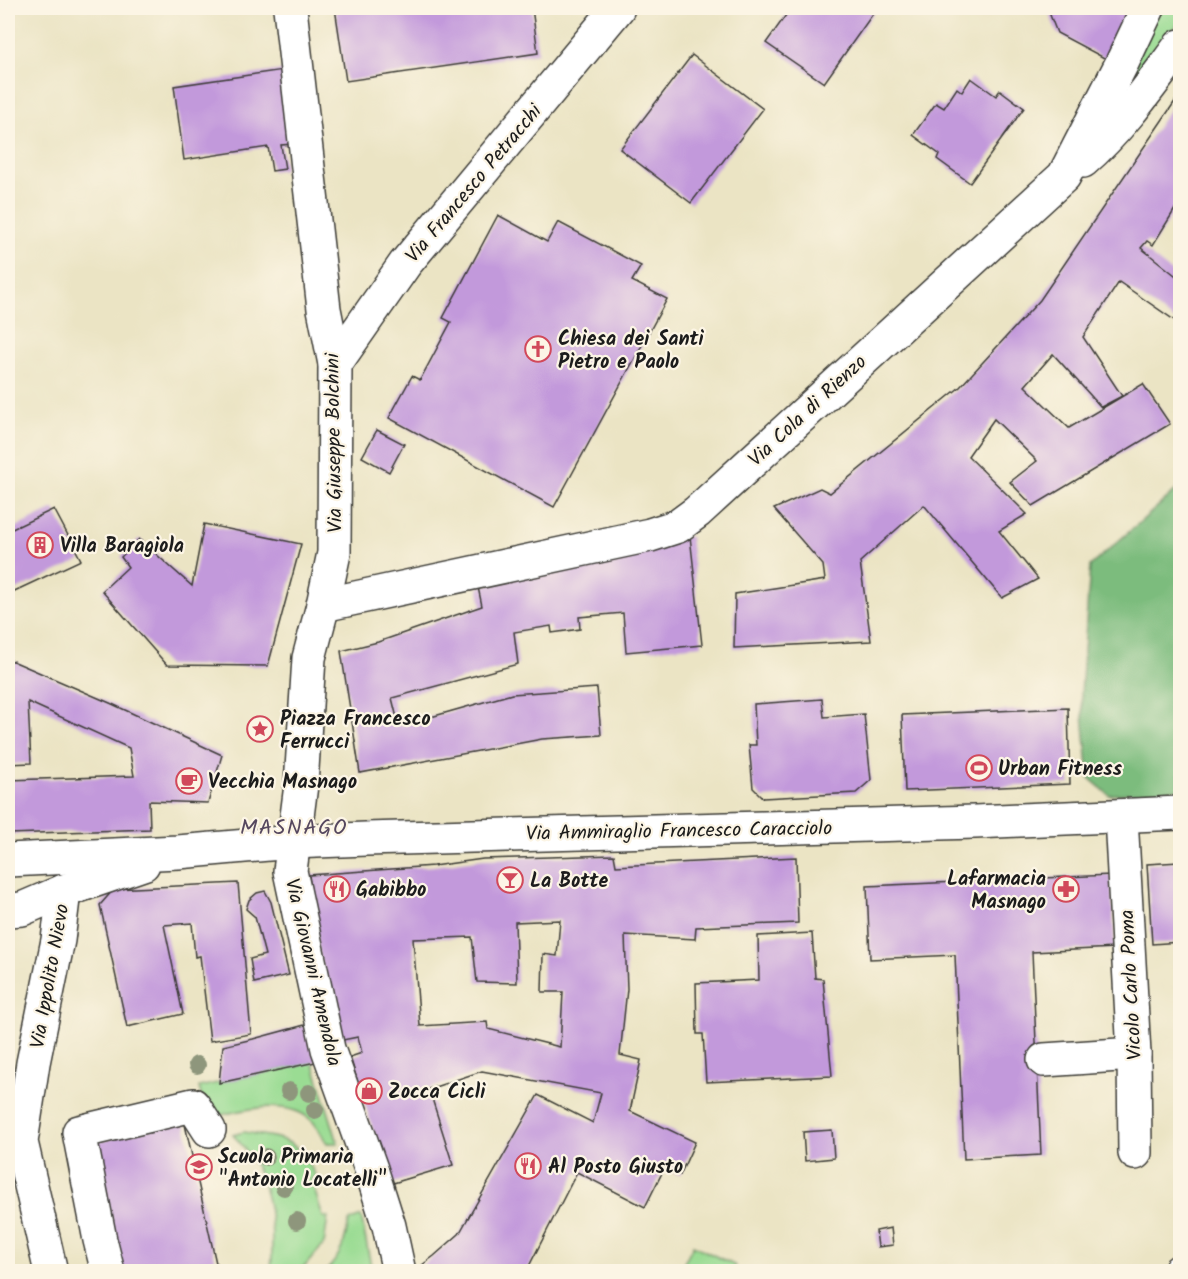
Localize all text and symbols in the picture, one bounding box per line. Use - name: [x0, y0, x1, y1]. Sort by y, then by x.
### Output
- street label: Via Francesco Petracchi: [398, 97, 552, 271]
- place label: Chiesa dei Santi Pietro e Paolo: [558, 324, 705, 379]
- church icon: Chiesa dei Santi Pietro e Paolo: [523, 334, 553, 364]
- street label: Via Cola di Rienzo: [742, 348, 875, 475]
- street label: Via Giuseppe Bolchini: [317, 352, 353, 533]
- building icon: Villa Baragiola: [25, 530, 55, 560]
- place label: Villa Baragiola: [60, 531, 184, 563]
- place label: Piazza Francesco Ferrucci: [280, 704, 431, 759]
- place icon: Piazza Francesco Ferrucci: [245, 714, 275, 744]
- sports icon: Urban Fitness: [964, 753, 994, 783]
- place label: Urban Fitness: [998, 754, 1123, 786]
- cafe icon: Vecchia Masnago: [174, 766, 204, 796]
- place label: Vecchia Masnago: [208, 767, 357, 799]
- district label: MASNAGO: [240, 811, 348, 846]
- street label: Via Ammiraglio Francesco Caracciolo: [526, 813, 832, 851]
- place label: Lafarmacia Masnago: [947, 864, 1046, 919]
- bar icon: La Botte: [495, 865, 525, 895]
- place label: La Botte: [530, 866, 608, 898]
- restaurant icon: Gabibbo: [322, 874, 352, 904]
- pharmacy icon: Lafarmacia Masnago: [1051, 874, 1081, 904]
- street label: Via Giovanni Amendola: [275, 875, 349, 1070]
- place label: Gabibbo: [356, 875, 426, 907]
- street label: Via Ippolito Nievo: [22, 901, 79, 1051]
- street label: Vicolo Carlo Poma: [1112, 909, 1152, 1061]
- shop icon: Zocca Cicli: [354, 1076, 384, 1106]
- place label: Zocca Cicli: [388, 1077, 486, 1109]
- place label: Scuola Primaria "Antonio Locatelli": [218, 1142, 387, 1197]
- restaurant icon: Al Posto Giusto: [513, 1151, 543, 1181]
- school or university icon: Scuola Primaria "Antonio Locatelli": [184, 1152, 214, 1182]
- place label: Al Posto Giusto: [548, 1152, 683, 1184]

